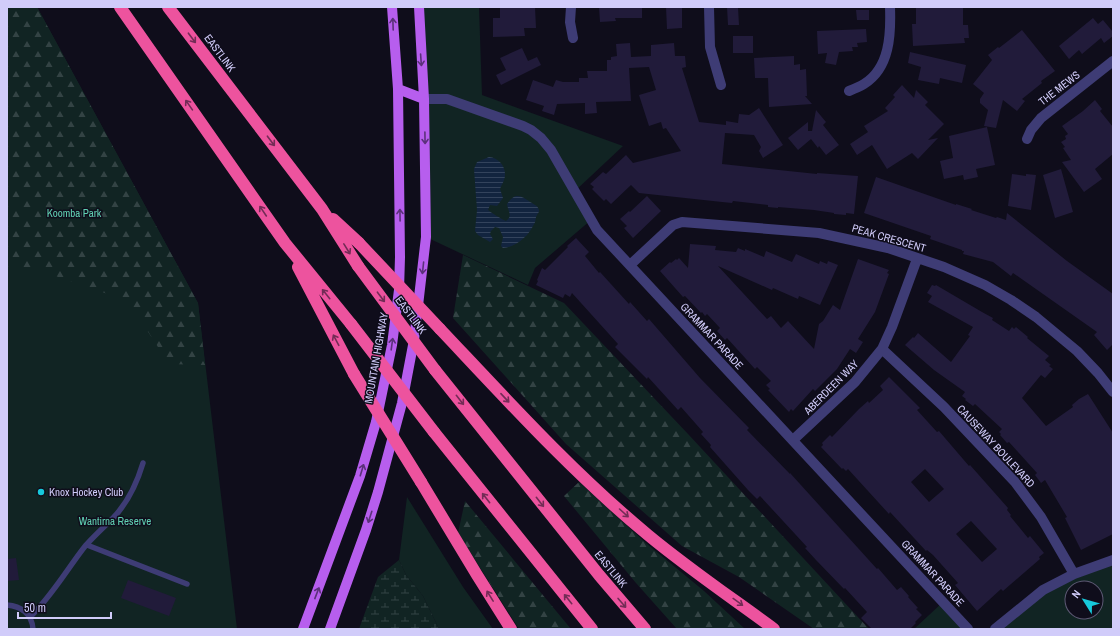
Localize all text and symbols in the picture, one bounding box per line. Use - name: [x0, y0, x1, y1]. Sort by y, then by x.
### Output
- one-way arrow: [389, 18, 396, 31]
- street label: EASTLINK: [201, 31, 239, 75]
- one-way arrow: [188, 33, 196, 44]
- one-way arrow: [418, 53, 425, 66]
- street label: THE MEWS: [1036, 68, 1082, 108]
- one-way arrow: [185, 99, 193, 110]
- one-way arrow: [421, 131, 429, 144]
- one-way arrow: [266, 136, 275, 147]
- park label: Koomba Park: [47, 206, 102, 220]
- one-way arrow: [259, 206, 267, 217]
- one-way arrow: [396, 209, 403, 222]
- street label: PEAK CRESCENT: [850, 221, 928, 255]
- one-way arrow: [343, 244, 352, 255]
- one-way arrow: [420, 261, 427, 274]
- one-way arrow: [322, 288, 331, 299]
- one-way arrow: [377, 292, 385, 303]
- street label: EASTLINK: [392, 293, 430, 337]
- street label: GRAMMAR PARADE: [678, 300, 746, 372]
- street label: MOUNTAIN HIGHWAY: [361, 311, 391, 405]
- one-way arrow: [332, 334, 339, 346]
- one-way arrow: [388, 338, 396, 351]
- street label: ABERDEEN WAY: [800, 357, 861, 418]
- one-way arrow: [501, 393, 510, 403]
- one-way arrow: [455, 395, 464, 406]
- street label: CAUSEWAY BOULEVARD: [954, 402, 1038, 490]
- one-way arrow: [359, 464, 366, 477]
- place label: Knox Hockey Club: [49, 485, 123, 499]
- marker: Knox Hockey Club: [36, 487, 46, 497]
- one-way arrow: [482, 492, 491, 503]
- one-way arrow: [536, 496, 545, 507]
- one-way arrow: [618, 508, 628, 517]
- one-way arrow: [366, 511, 374, 523]
- park label: Wantirna Reserve: [79, 514, 151, 528]
- street label: GRAMMAR PARADE: [899, 537, 967, 609]
- street label: EASTLINK: [592, 548, 630, 590]
- north arrow: [1064, 580, 1104, 620]
- one-way arrow: [314, 587, 322, 599]
- text: N: [1068, 587, 1084, 601]
- one-way arrow: [486, 591, 494, 602]
- one-way arrow: [564, 593, 572, 604]
- scale bar: [18, 594, 111, 620]
- one-way arrow: [618, 598, 627, 608]
- one-way arrow: [732, 598, 743, 607]
- text: 50 m: [24, 600, 46, 616]

